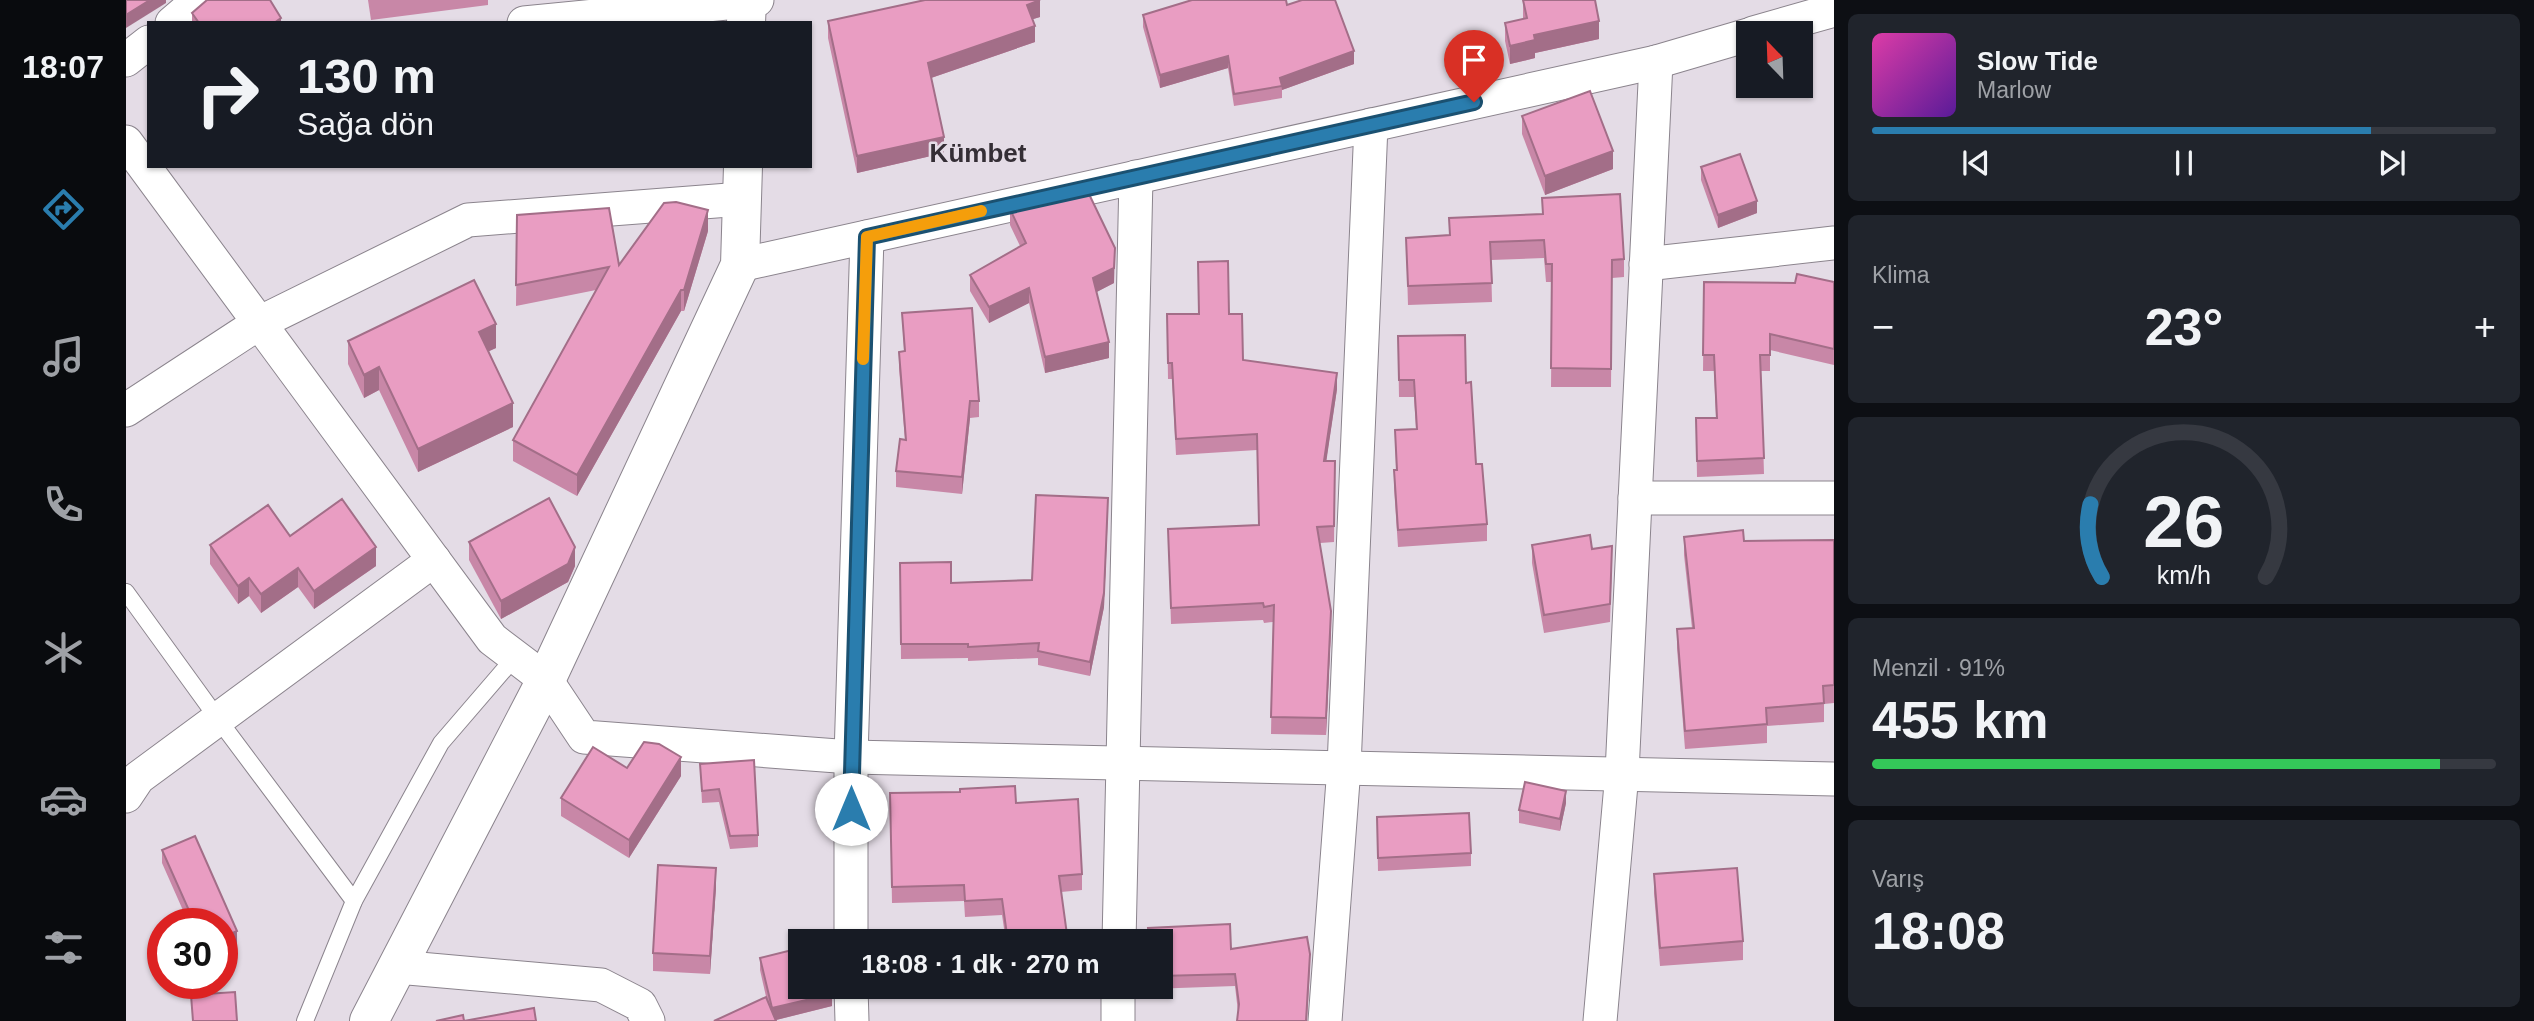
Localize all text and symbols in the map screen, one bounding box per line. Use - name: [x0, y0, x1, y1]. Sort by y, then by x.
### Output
- north arrow: [1736, 21, 1813, 98]
- map controls: [1736, 21, 1813, 98]
- pin: [1444, 30, 1504, 102]
- icon: arrive: [1455, 41, 1493, 79]
- text: Slow Tide: [1977, 46, 2098, 76]
- text: 18:07: [22, 49, 104, 85]
- icon: right: [182, 49, 273, 140]
- text: 130 m: [297, 49, 436, 103]
- text: Marlow: [1977, 77, 2051, 103]
- text: Sağa dön: [297, 106, 434, 142]
- district label: Kümbet: [930, 138, 1027, 168]
- icon: previous: [1957, 144, 1995, 182]
- icon: pause: [2165, 144, 2203, 182]
- icon: next: [2373, 144, 2411, 182]
- icon: directions: [39, 185, 88, 234]
- text: Klima: [1872, 262, 1930, 288]
- text: 23°: [2145, 298, 2223, 356]
- text: −: [1872, 306, 1894, 348]
- text: +: [2474, 306, 2496, 348]
- icon: music: [39, 332, 88, 381]
- icon: phone: [39, 480, 88, 529]
- text: 26: [2144, 481, 2224, 562]
- text: km/h: [2157, 560, 2211, 588]
- icon: climate: [39, 628, 88, 677]
- text: Menzil · 91%: [1872, 655, 2005, 681]
- text: 455 km: [1872, 691, 2048, 749]
- position arrow: [814, 772, 888, 846]
- icon: car: [39, 775, 88, 824]
- text: Varış: [1872, 866, 1924, 892]
- text: 18:08: [1872, 902, 2005, 960]
- speed limit sign: 30: [147, 908, 238, 999]
- icon: filters: [39, 923, 88, 972]
- text: 18:08 · 1 dk · 270 m: [861, 949, 1100, 979]

